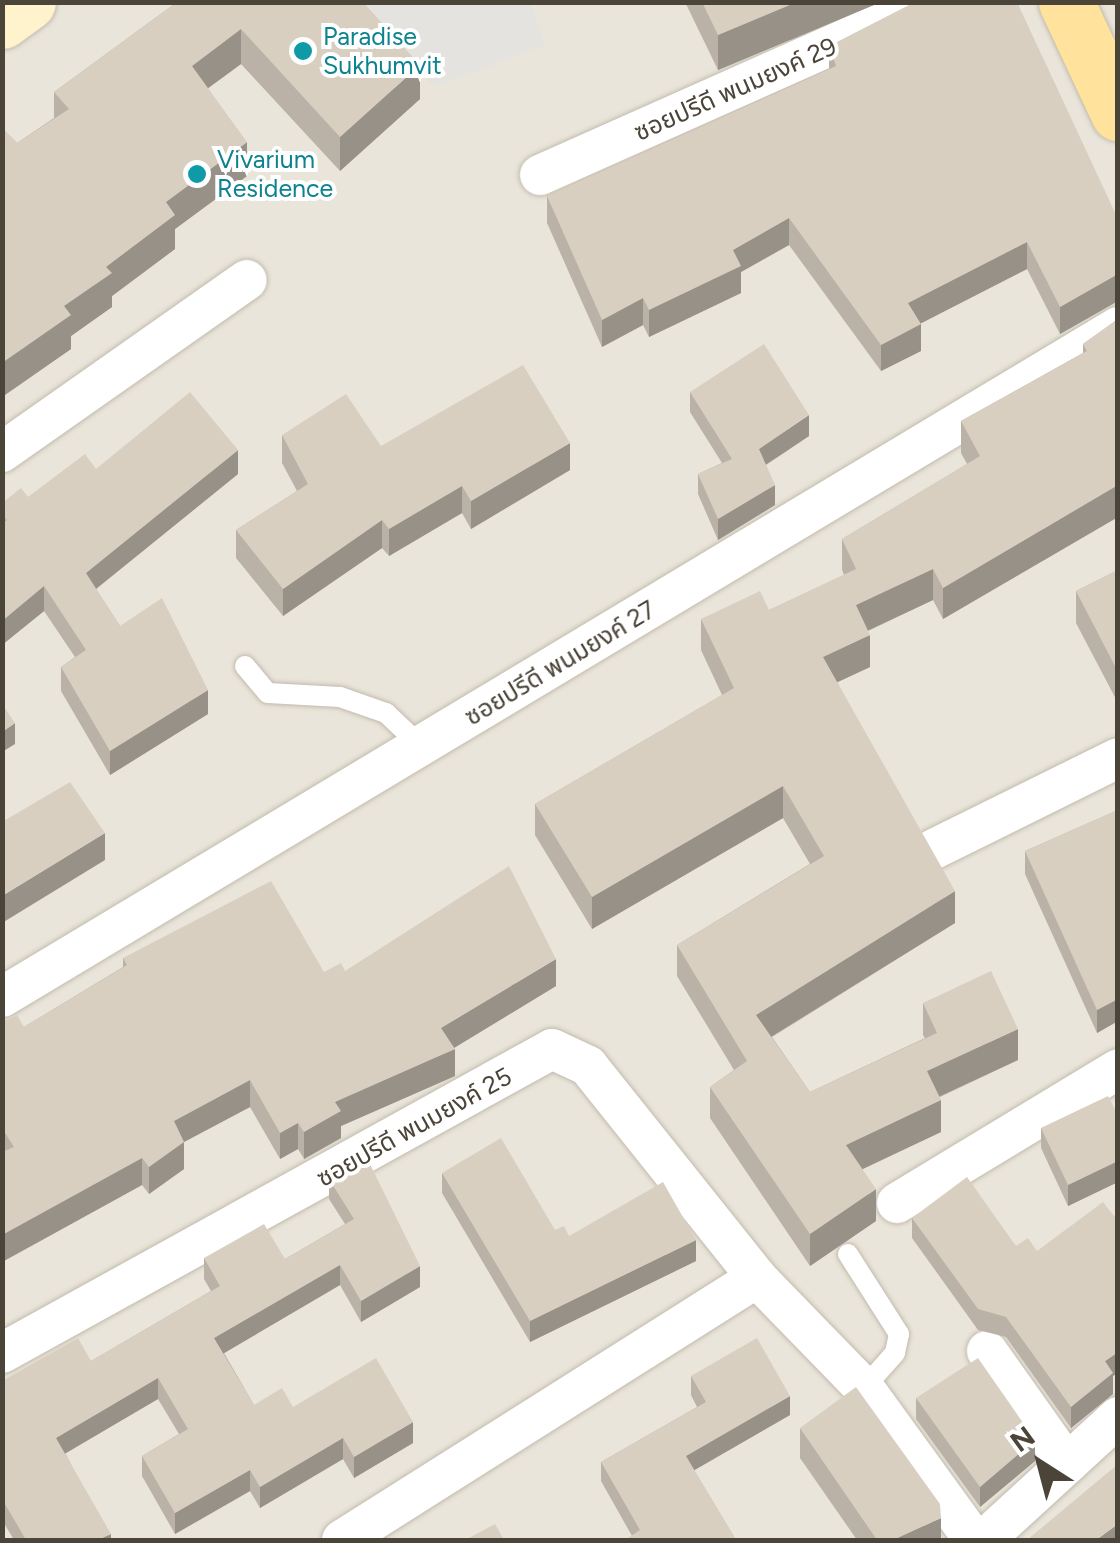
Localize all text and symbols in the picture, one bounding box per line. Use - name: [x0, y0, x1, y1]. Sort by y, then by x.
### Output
- place label: Paradise Sukhumvit: [323, 22, 442, 81]
- street label: ซอยปรีดี พนมยงค์ 29: [629, 31, 841, 147]
- marker: Paradise Sukhumvit: [292, 40, 314, 62]
- place label: Vivarium Residence: [217, 145, 333, 204]
- marker: Vivarium Residence: [186, 163, 208, 185]
- street label: ซอยปรีดี พนมยงค์ 27: [459, 594, 661, 732]
- street label: ซอยปรีดี พนมยงค์ 25: [311, 1061, 517, 1193]
- north arrow: [990, 1413, 1090, 1513]
- text: N: [1004, 1419, 1041, 1459]

